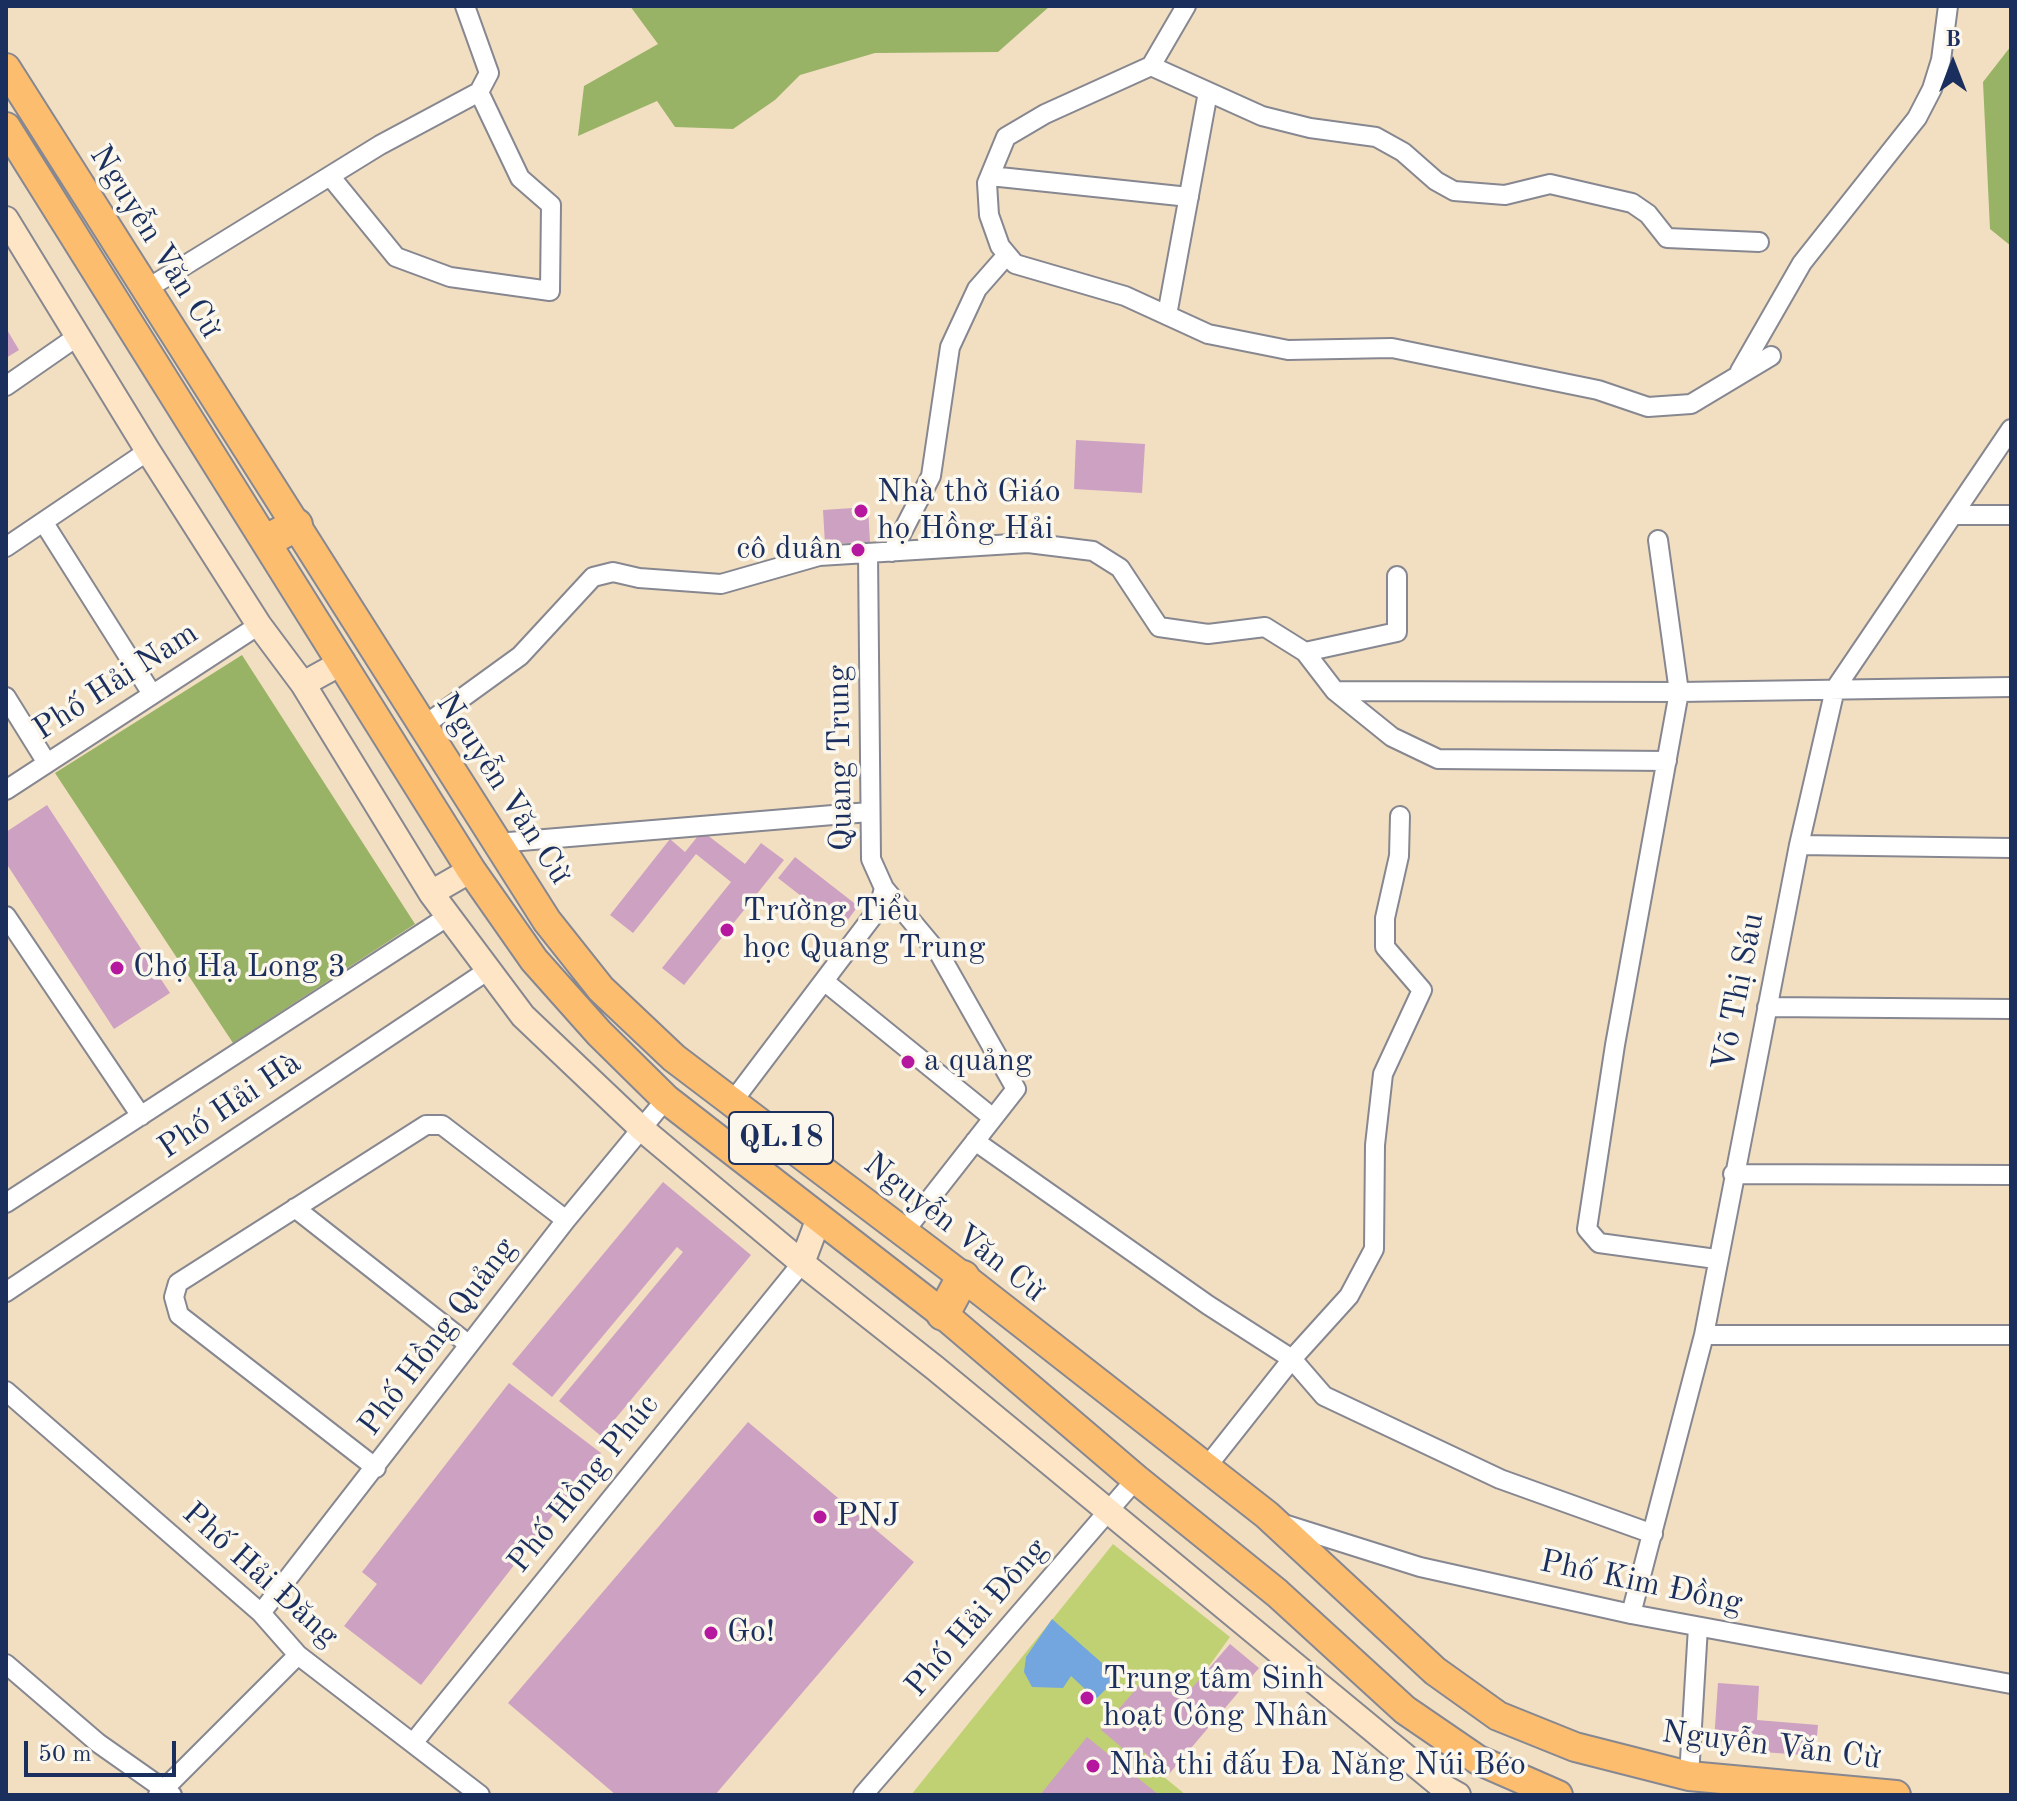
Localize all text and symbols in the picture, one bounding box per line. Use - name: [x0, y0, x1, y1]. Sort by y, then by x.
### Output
- north arrow: [1913, 24, 1993, 104]
- text: B: [1945, 29, 1961, 51]
- street label: Nguyễn Văn Cừ: [80, 139, 230, 345]
- place label: Nhà thờ Giáo họ Hồng Hải: [877, 474, 1061, 549]
- marker: Nhà thờ Giáo họ Hồng Hải: [852, 502, 870, 520]
- place label: cô duân: [736, 531, 842, 569]
- marker: cô duân: [849, 541, 867, 559]
- street label: Phố Hải Nam: [27, 615, 205, 749]
- street label: Quang Trung: [820, 664, 862, 852]
- street label: Nguyễn Văn Cừ: [427, 686, 579, 892]
- place label: Trường Tiểu học Quang Trung: [743, 893, 986, 968]
- street label: Võ Thị Sáu: [1705, 910, 1773, 1074]
- marker: Trường Tiểu học Quang Trung: [718, 921, 736, 939]
- place label: Chợ Hạ Long 3: [133, 949, 346, 987]
- marker: Chợ Hạ Long 3: [108, 959, 126, 977]
- place label: a quảng: [924, 1043, 1032, 1081]
- street label: Phố Hải Hà: [151, 1044, 309, 1168]
- marker: a quảng: [899, 1053, 917, 1071]
- road number: QL.18: [729, 1112, 833, 1164]
- street label: Nguyễn Văn Cừ: [856, 1145, 1052, 1311]
- street label: Phố Hồng Quảng: [351, 1230, 525, 1444]
- street label: Phố Hồng Phúc: [500, 1387, 668, 1581]
- street label: Phố Hải Đăng: [174, 1495, 346, 1655]
- place label: PNJ: [836, 1498, 900, 1536]
- marker: PNJ: [811, 1508, 829, 1526]
- street label: Phố Hải Đông: [898, 1531, 1056, 1705]
- street label: Phố Kim Đồng: [1536, 1543, 1746, 1623]
- place label: Go!: [727, 1614, 775, 1652]
- marker: Go!: [702, 1624, 720, 1642]
- place label: Trung tâm Sinh hoạt Công Nhân: [1103, 1661, 1328, 1736]
- marker: Trung tâm Sinh hoạt Công Nhân: [1078, 1689, 1096, 1707]
- street label: Nguyễn Văn Cừ: [1660, 1714, 1882, 1778]
- scale bar: [28, 1725, 180, 1775]
- text: 50 m: [38, 1743, 92, 1767]
- place label: Nhà thi đấu Đa Năng Núi Béo: [1109, 1747, 1526, 1785]
- marker: Nhà thi đấu Đa Năng Núi Béo: [1084, 1757, 1102, 1775]

